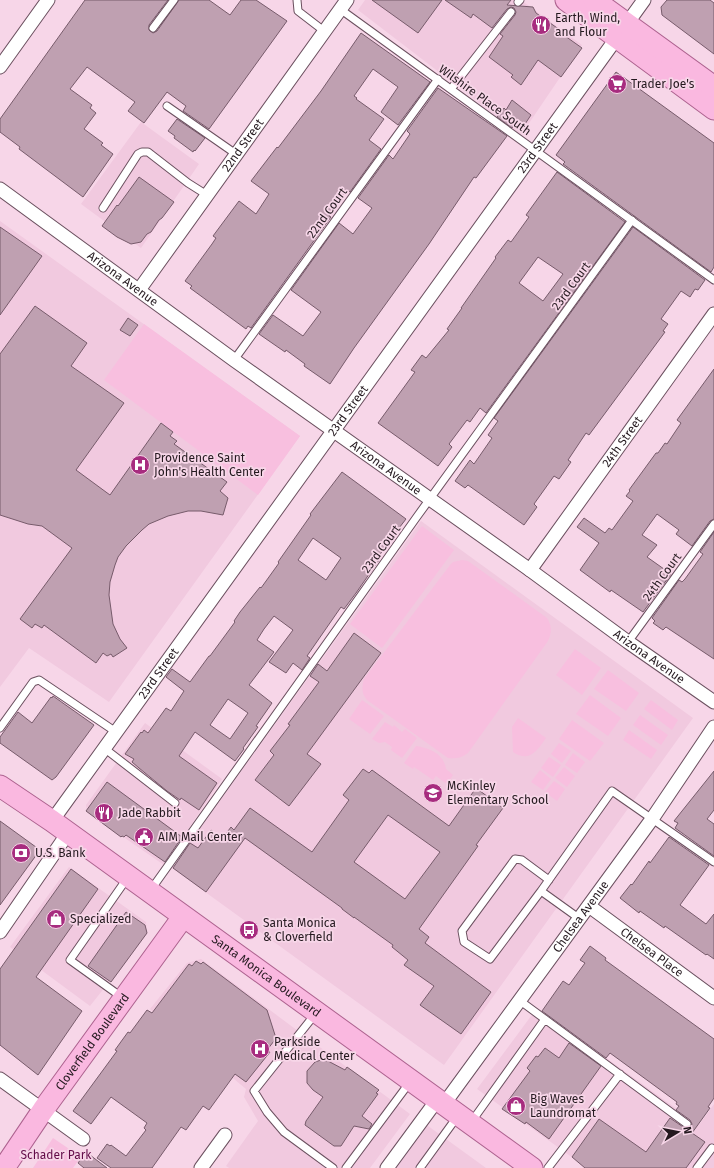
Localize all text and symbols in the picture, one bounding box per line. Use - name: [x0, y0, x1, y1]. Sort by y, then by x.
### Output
- place label: Earth, Wind, and Flour: [555, 11, 620, 39]
- restaurant icon: Earth, Wind, and Flour: [530, 14, 552, 36]
- street label: Wilshire Place South: [436, 62, 534, 138]
- supermarket icon: Trader Joe's: [606, 73, 628, 95]
- place label: Trader Joe's: [631, 77, 695, 91]
- street label: 22nd Street: [219, 116, 267, 175]
- street label: 23rd Street: [514, 119, 561, 176]
- street label: 22nd Court: [304, 185, 350, 241]
- street label: Arizona Avenue: [85, 248, 161, 309]
- street label: 23rd Court: [549, 259, 593, 313]
- street label: 23rd Street: [325, 382, 371, 439]
- street label: 24th Street: [599, 413, 646, 470]
- street label: Arizona Avenue: [348, 438, 424, 498]
- place label: Providence Saint John's Health Center: [154, 451, 265, 479]
- hospital icon: Providence Saint John's Health Center: [129, 454, 151, 476]
- street label: 23rd Court: [359, 522, 403, 576]
- street label: 24th Court: [640, 550, 685, 604]
- street label: Arizona Avenue: [611, 627, 687, 686]
- street label: 23rd Street: [135, 645, 182, 701]
- place label: McKinley Elementary School: [447, 779, 549, 807]
- school or university icon: McKinley Elementary School: [422, 782, 444, 804]
- restaurant icon: Jade Rabbit: [93, 802, 115, 824]
- place label: Jade Rabbit: [118, 806, 181, 820]
- public building icon: AIM Mail Center: [133, 826, 155, 848]
- place label: AIM Mail Center: [158, 830, 243, 844]
- bank icon: U.S. Bank: [10, 842, 32, 864]
- place label: U.S. Bank: [35, 846, 86, 860]
- street label: Chelsea Avenue: [550, 878, 612, 955]
- shop icon: Specialized: [45, 908, 67, 930]
- place label: Specialized: [70, 912, 132, 926]
- place label: Santa Monica & Cloverfield: [263, 916, 336, 944]
- bus stop icon: Santa Monica & Cloverfield: [238, 919, 260, 941]
- street label: Chelsea Place: [618, 925, 686, 980]
- street label: Santa Monica Boulevard: [209, 932, 323, 1020]
- street label: Cloverfield Boulevard: [53, 991, 132, 1093]
- place label: Parkside Medical Center: [274, 1035, 355, 1063]
- hospital icon: Parkside Medical Center: [249, 1038, 271, 1060]
- place label: Big Waves Laundromat: [530, 1092, 597, 1120]
- shop icon: Big Waves Laundromat: [505, 1095, 527, 1117]
- north arrow: [658, 1112, 698, 1152]
- text: N: [680, 1126, 694, 1135]
- park label: Schader Park: [21, 1148, 92, 1162]

